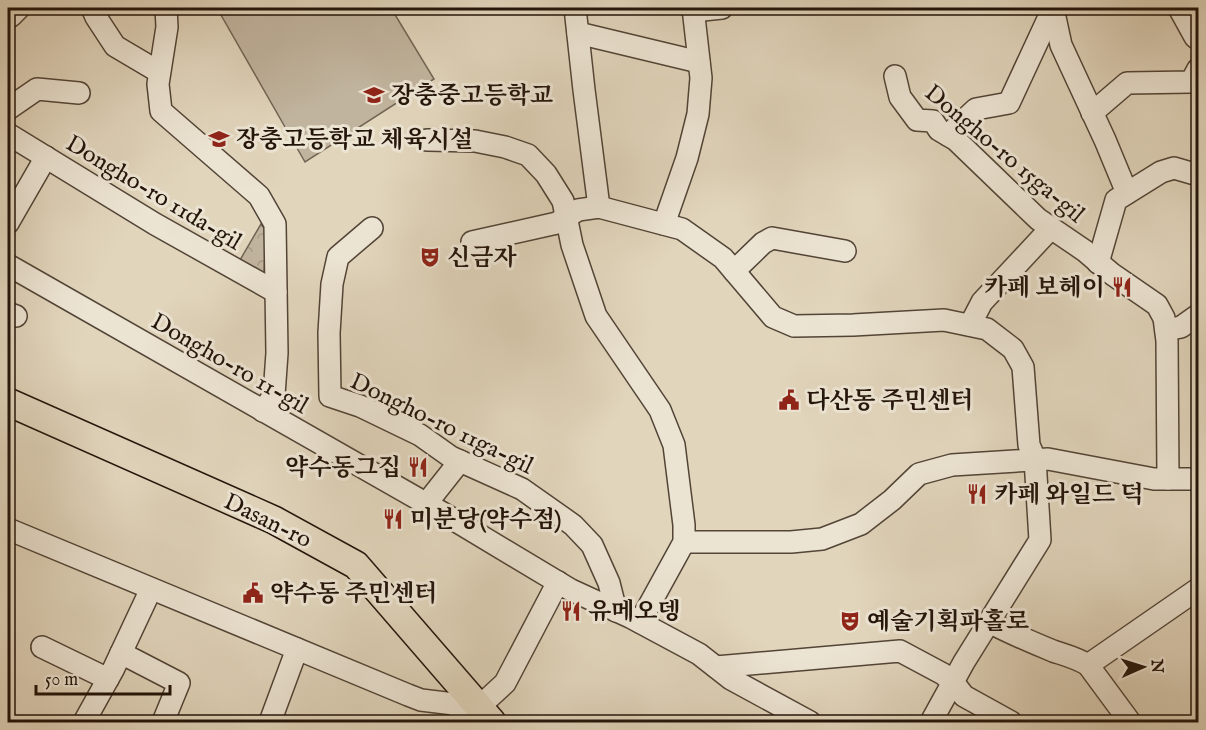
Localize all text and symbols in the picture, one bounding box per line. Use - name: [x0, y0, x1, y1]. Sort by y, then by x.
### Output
- street label: Dongho-ro 15ga-gil: [918, 78, 1091, 231]
- place label: 장충중고등학교: [391, 81, 553, 112]
- school or university icon: 장충중고등학교: [362, 83, 386, 107]
- place label: 장충고등학교 체육시설: [236, 125, 473, 156]
- school or university icon: 장충고등학교 체육시설: [207, 127, 231, 151]
- street label: Dongho-ro 11da-gil: [60, 129, 247, 258]
- place label: 신금자: [447, 243, 517, 274]
- theatre icon: 신금자: [418, 245, 442, 269]
- place label: 카페 보헤이: [984, 273, 1105, 304]
- restaurant icon: 카페 보헤이: [1110, 275, 1134, 299]
- street label: Dongho-ro 11-gil: [145, 307, 314, 422]
- street label: Dongho-ro 11ga-gil: [345, 367, 538, 482]
- place label: 다산동 주민센터: [806, 386, 974, 417]
- public building icon: 다산동 주민센터: [777, 388, 801, 412]
- place label: 약수동그집: [285, 453, 401, 484]
- restaurant icon: 약수동그집: [406, 455, 430, 479]
- place label: 카페 와일드 덕: [994, 480, 1144, 511]
- restaurant icon: 카페 와일드 덕: [965, 482, 989, 506]
- street label: Dasan-ro: [218, 487, 316, 556]
- place label: 미분당(약수점): [410, 505, 561, 536]
- restaurant icon: 미분당(약수점): [381, 507, 405, 531]
- place label: 약수동 주민센터: [270, 579, 438, 610]
- public building icon: 약수동 주민센터: [241, 581, 265, 605]
- place label: 유메오뎅: [588, 597, 681, 628]
- restaurant icon: 유메오뎅: [559, 599, 583, 623]
- place label: 예술기획파홀로: [867, 607, 1029, 638]
- theatre icon: 예술기획파홀로: [838, 609, 862, 633]
- north arrow: [1113, 637, 1173, 697]
- scale bar: [36, 658, 170, 696]
- text: N: [1146, 658, 1166, 674]
- text: 50 m: [45, 669, 78, 692]

